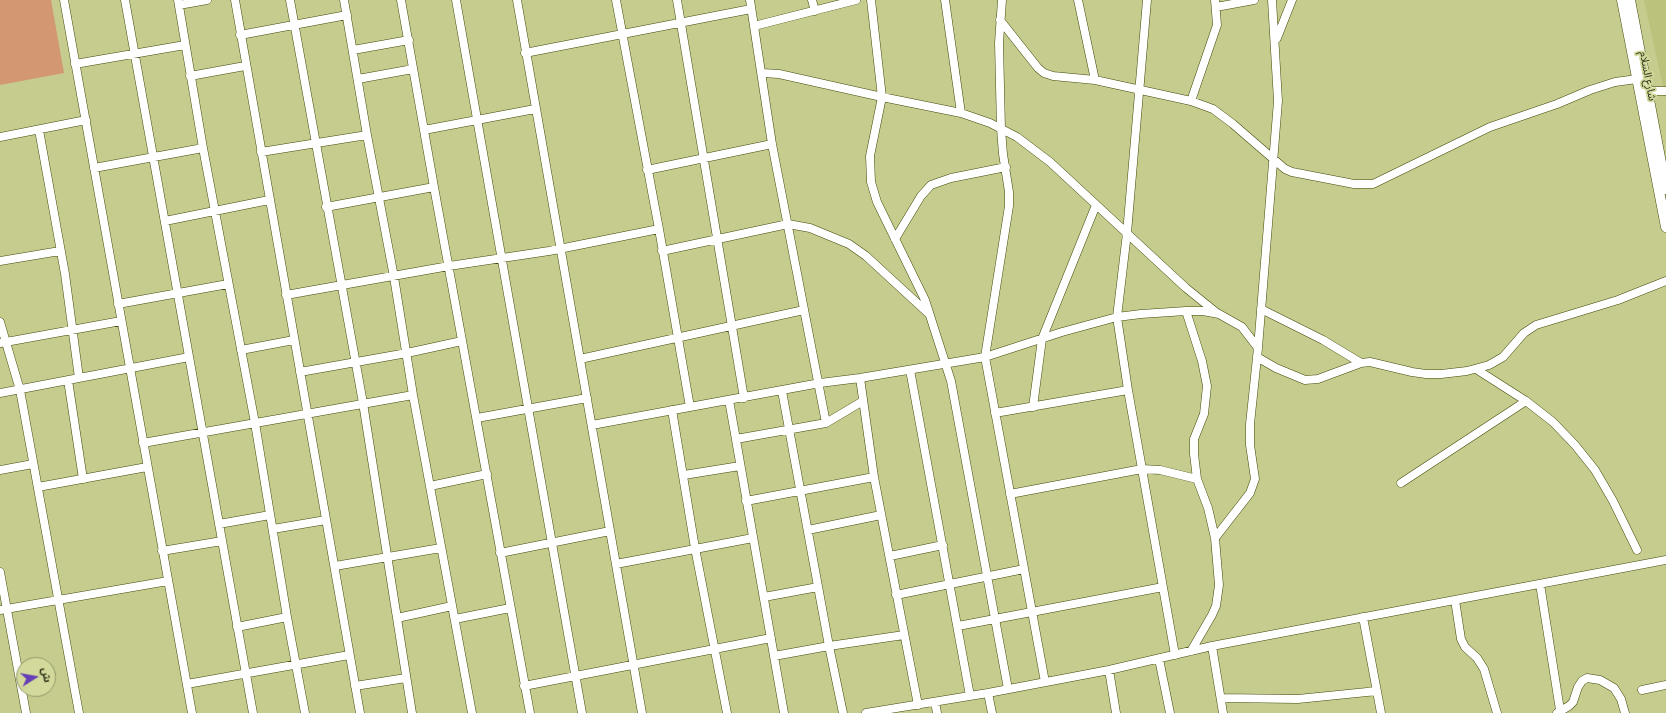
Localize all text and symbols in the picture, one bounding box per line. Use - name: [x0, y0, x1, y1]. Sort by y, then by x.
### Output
- street label: شارع السلام: [1637, 50, 1659, 102]
- north arrow: [16, 657, 56, 697]
- text: ش: [39, 666, 55, 683]

